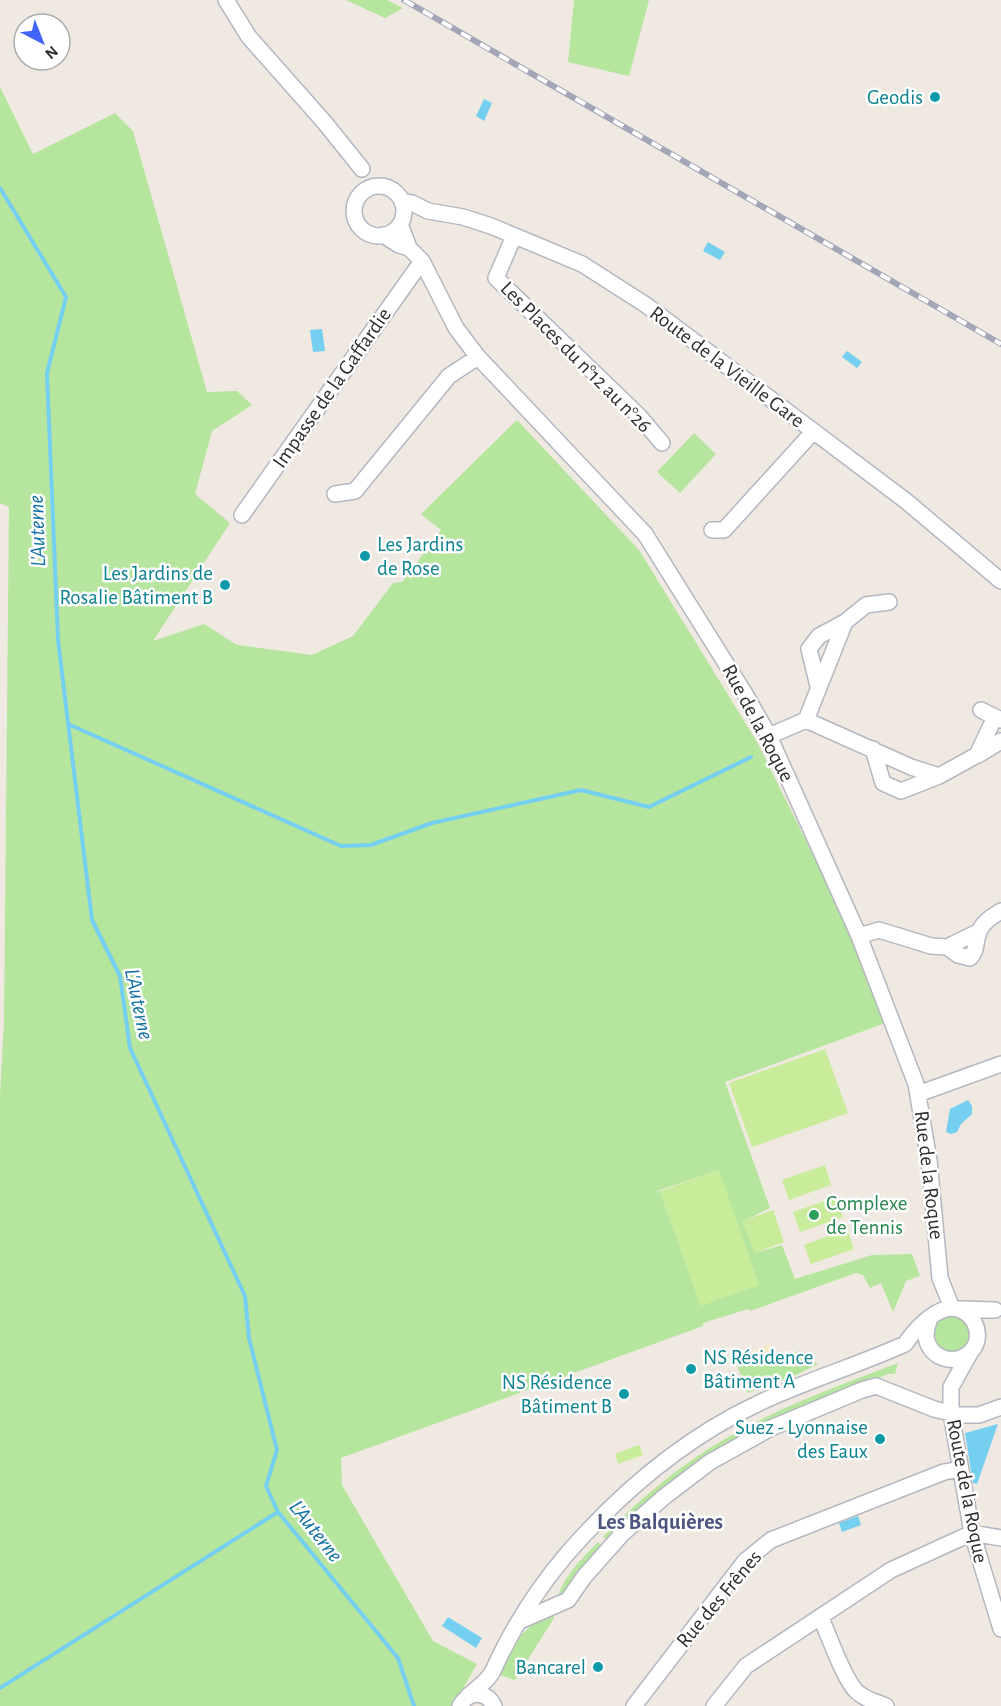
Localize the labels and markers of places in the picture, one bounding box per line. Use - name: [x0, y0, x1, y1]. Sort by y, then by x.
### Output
- place label: Geodis: [867, 87, 923, 108]
- marker: Geodis: [928, 90, 942, 104]
- place label: Les Jardins de Rose: [377, 534, 463, 579]
- marker: Les Jardins de Rose: [358, 549, 372, 563]
- place label: Les Jardins de Rosalie Bâtiment B: [59, 563, 213, 608]
- marker: Les Jardins de Rosalie Bâtiment B: [218, 578, 232, 592]
- place label: Complexe de Tennis: [826, 1193, 907, 1238]
- marker: Complexe de Tennis: [807, 1208, 821, 1222]
- place label: NS Résidence Bâtiment A: [703, 1347, 813, 1392]
- marker: NS Résidence Bâtiment A: [684, 1362, 698, 1376]
- place label: NS Résidence Bâtiment B: [502, 1372, 612, 1417]
- marker: NS Résidence Bâtiment B: [617, 1387, 631, 1401]
- place label: Suez - Lyonnaise des Eaux: [735, 1417, 868, 1462]
- marker: Suez - Lyonnaise des Eaux: [873, 1432, 887, 1446]
- place label: Bancarel: [515, 1657, 586, 1678]
- marker: Bancarel: [591, 1660, 605, 1674]

